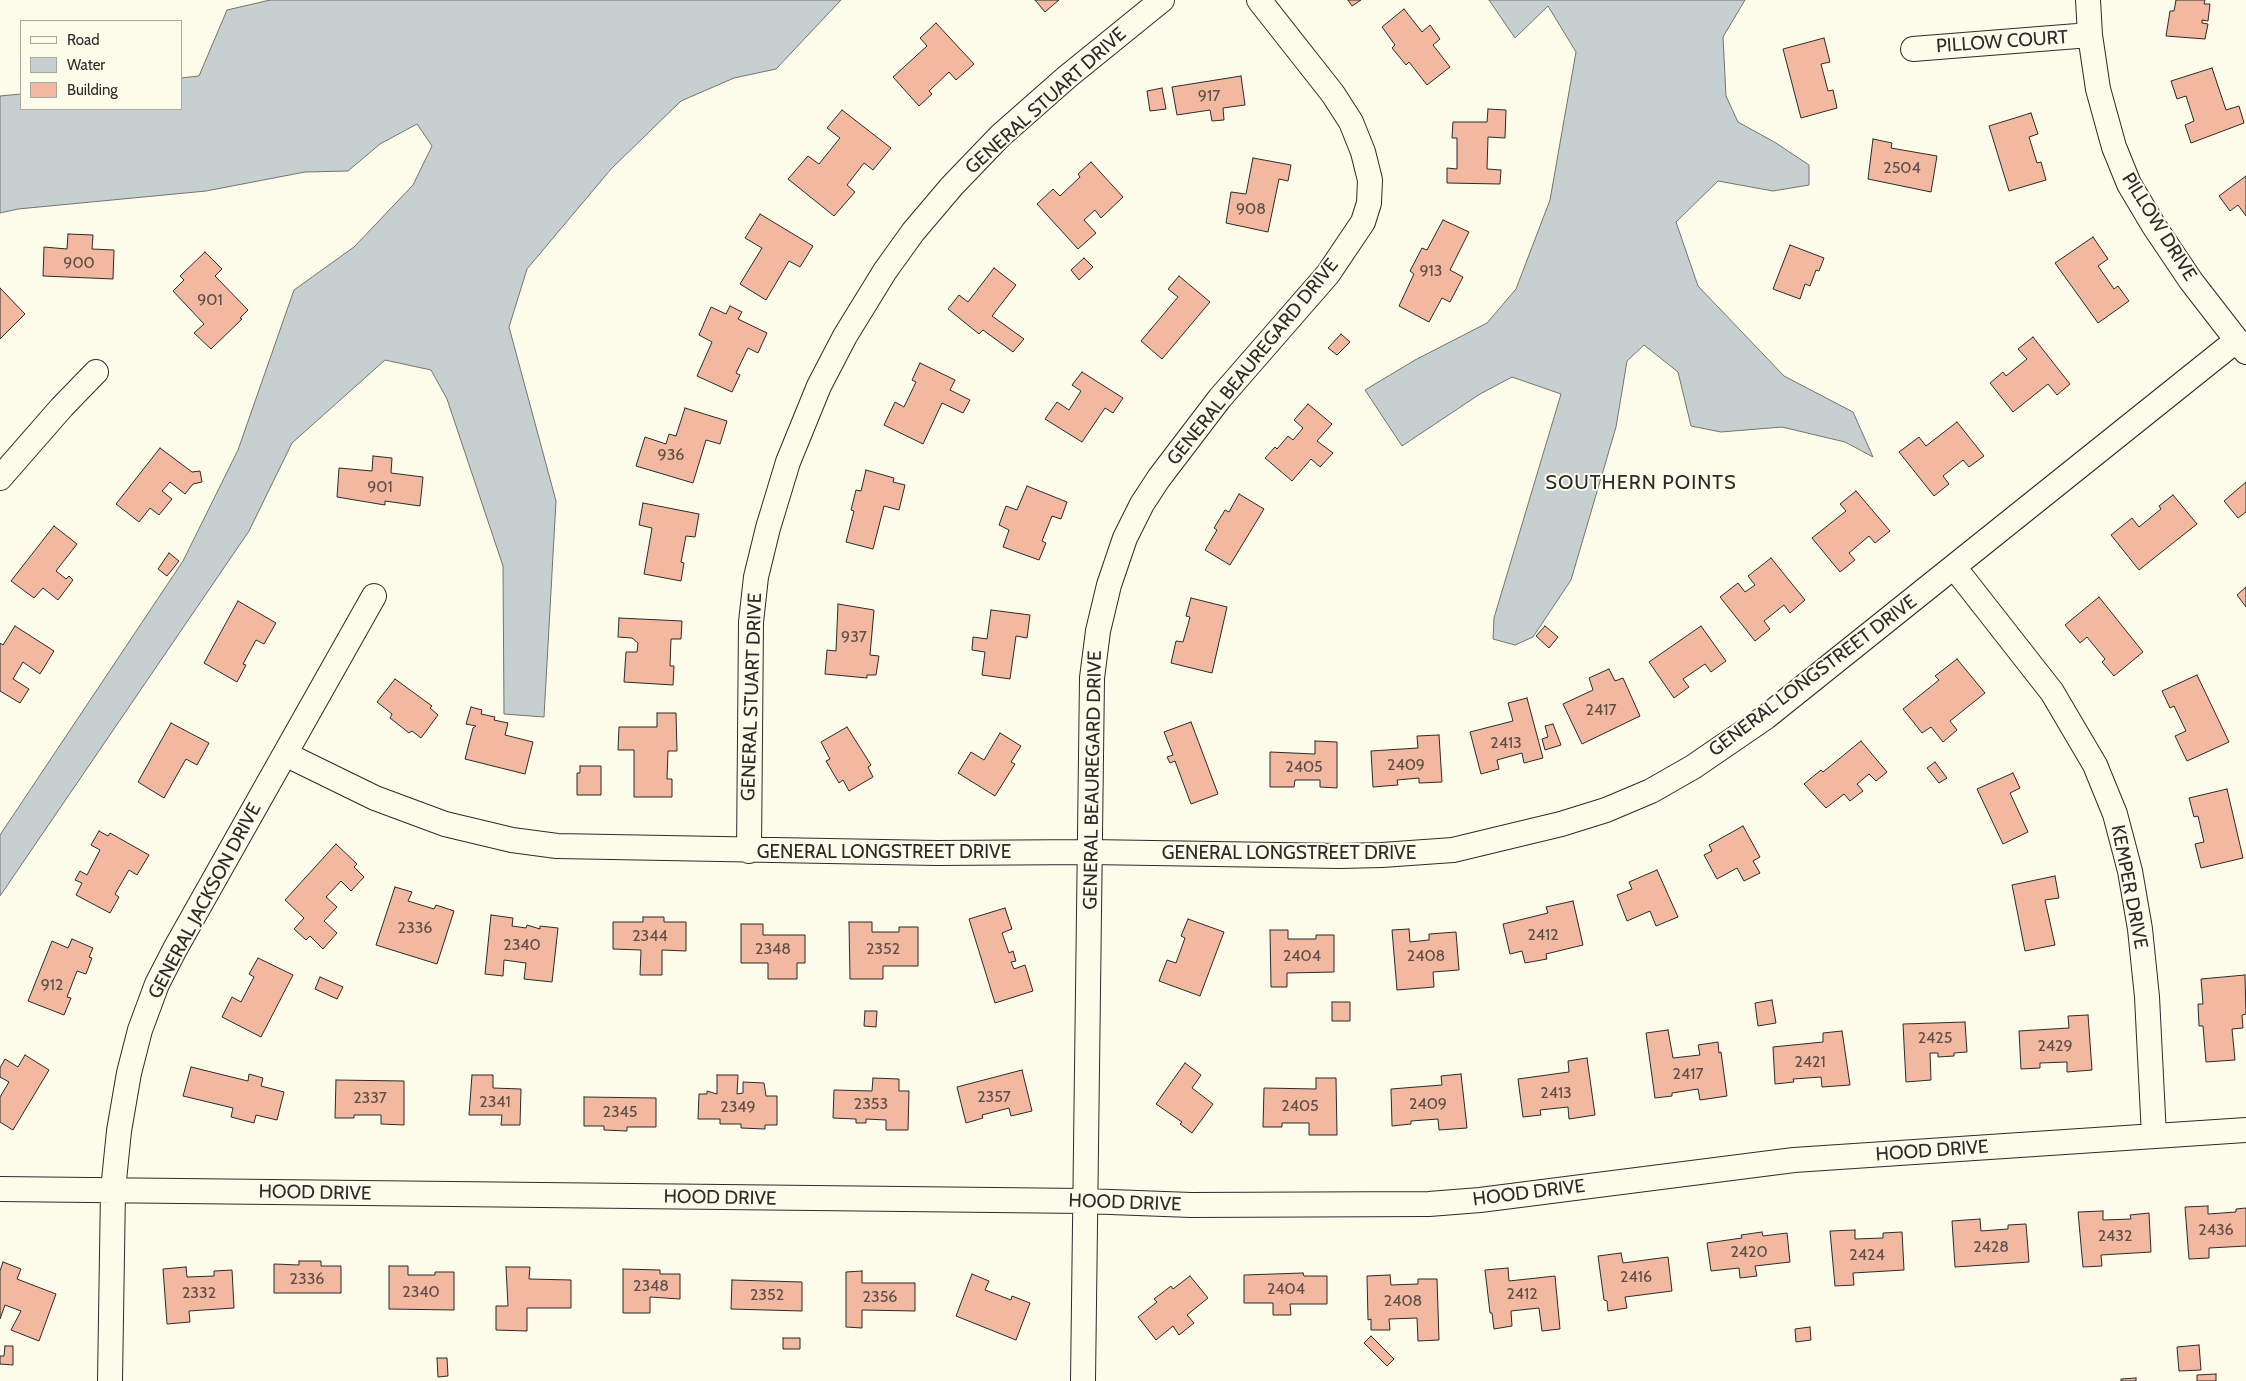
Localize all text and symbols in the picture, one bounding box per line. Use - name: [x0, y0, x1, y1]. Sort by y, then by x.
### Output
- legend: [20, 20, 182, 110]
- street label: GENERAL STUART DRIVE: [961, 23, 1131, 179]
- street label: PILLOW COURT: [1935, 26, 2069, 58]
- text: Road: [67, 31, 100, 49]
- text: Water: [67, 56, 105, 74]
- text: Building: [67, 81, 118, 99]
- house number: 917: [1198, 86, 1220, 106]
- house number: 2504: [1883, 158, 1921, 178]
- street label: PILLOW DRIVE: [2117, 169, 2201, 285]
- house number: 908: [1236, 199, 1266, 219]
- house number: 900: [63, 253, 95, 273]
- street label: GENERAL BEAUREGARD DRIVE: [1163, 254, 1343, 470]
- house number: 913: [1420, 261, 1442, 281]
- house number: 901: [197, 290, 223, 310]
- house number: 936: [658, 445, 684, 465]
- district label: SOUTHERN POINTS: [1543, 471, 1739, 495]
- house number: 901: [367, 477, 393, 497]
- street label: GENERAL LONGSTREET DRIVE: [1705, 590, 1921, 762]
- street label: GENERAL STUART DRIVE: [737, 592, 767, 802]
- house number: 937: [841, 627, 867, 647]
- street label: GENERAL BEAUREGARD DRIVE: [1079, 650, 1107, 910]
- house number: 2417: [1586, 700, 1616, 720]
- house number: 2413: [1490, 733, 1522, 753]
- house number: 2409: [1387, 755, 1425, 775]
- house number: 2405: [1285, 757, 1323, 777]
- street label: GENERAL JACKSON DRIVE: [144, 799, 266, 1003]
- street label: KEMPER DRIVE: [2106, 823, 2152, 951]
- street label: GENERAL LONGSTREET DRIVE: [757, 841, 1011, 863]
- street label: GENERAL LONGSTREET DRIVE: [1162, 842, 1416, 864]
- house number: 2336: [398, 918, 432, 938]
- house number: 2412: [1527, 925, 1559, 945]
- house number: 2344: [632, 926, 668, 946]
- house number: 2340: [503, 935, 541, 955]
- house number: 2348: [755, 939, 791, 959]
- house number: 2352: [866, 939, 900, 959]
- house number: 2404: [1283, 946, 1321, 966]
- house number: 2408: [1407, 946, 1445, 966]
- house number: 912: [41, 975, 63, 995]
- house number: 2425: [1918, 1028, 1952, 1048]
- house number: 2429: [2037, 1036, 2073, 1056]
- house number: 2421: [1794, 1052, 1826, 1072]
- house number: 2417: [1673, 1064, 1703, 1084]
- house number: 2413: [1540, 1083, 1572, 1103]
- house number: 2357: [977, 1087, 1011, 1107]
- house number: 2337: [353, 1088, 387, 1108]
- house number: 2341: [479, 1092, 511, 1112]
- house number: 2353: [854, 1094, 888, 1114]
- house number: 2409: [1409, 1094, 1447, 1114]
- house number: 2405: [1281, 1096, 1319, 1116]
- house number: 2349: [720, 1097, 756, 1117]
- house number: 2345: [603, 1102, 637, 1122]
- street label: HOOD DRIVE: [1875, 1136, 1989, 1166]
- street label: HOOD DRIVE: [1472, 1175, 1586, 1211]
- street label: HOOD DRIVE: [258, 1181, 372, 1205]
- street label: HOOD DRIVE: [663, 1186, 777, 1210]
- street label: HOOD DRIVE: [1068, 1190, 1182, 1216]
- house number: 2436: [2198, 1220, 2234, 1240]
- house number: 2432: [2098, 1226, 2132, 1246]
- house number: 2428: [1973, 1237, 2009, 1257]
- house number: 2420: [1730, 1242, 1768, 1262]
- house number: 2424: [1849, 1245, 1885, 1265]
- house number: 2416: [1620, 1267, 1652, 1287]
- house number: 2336: [290, 1269, 324, 1289]
- house number: 2348: [633, 1276, 669, 1296]
- house number: 2404: [1267, 1279, 1305, 1299]
- house number: 2340: [402, 1282, 440, 1302]
- house number: 2332: [182, 1283, 216, 1303]
- house number: 2412: [1506, 1284, 1538, 1304]
- house number: 2352: [750, 1285, 784, 1305]
- house number: 2356: [863, 1287, 897, 1307]
- house number: 2408: [1384, 1291, 1422, 1311]

